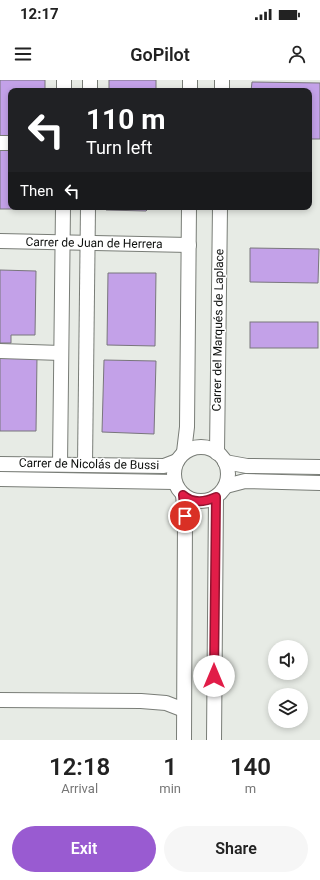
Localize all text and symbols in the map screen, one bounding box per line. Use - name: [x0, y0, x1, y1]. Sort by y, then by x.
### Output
- text: 12:17: [20, 5, 59, 23]
- icon: menu: [12, 43, 34, 65]
- icon: person: [286, 43, 308, 65]
- text: GoPilot: [130, 44, 190, 65]
- text: 110 m: [86, 103, 165, 136]
- icon: left: [20, 104, 72, 156]
- text: Turn left: [86, 137, 152, 158]
- icon: left: [61, 180, 83, 202]
- text: Then: [20, 182, 53, 200]
- street label: Carrer de Juan de Herrera: [25, 235, 163, 251]
- street label: Carrer del Marqués de Laplace: [210, 249, 226, 411]
- street label: Carrer de Nicolás de Bussi: [19, 456, 159, 472]
- pin: [168, 499, 202, 533]
- icon: arrive: [174, 505, 196, 527]
- map controls: [268, 640, 308, 728]
- button: sound: [268, 640, 308, 680]
- position arrow: [193, 655, 235, 697]
- button: layers: [268, 688, 308, 728]
- text: 12:18: [49, 753, 110, 781]
- text: 1: [163, 753, 177, 781]
- text: 140: [230, 753, 271, 781]
- text: Arrival: [61, 781, 98, 796]
- text: min: [159, 781, 181, 796]
- text: m: [245, 781, 256, 796]
- button: Exit: [12, 826, 156, 872]
- button: Share: [164, 826, 308, 872]

